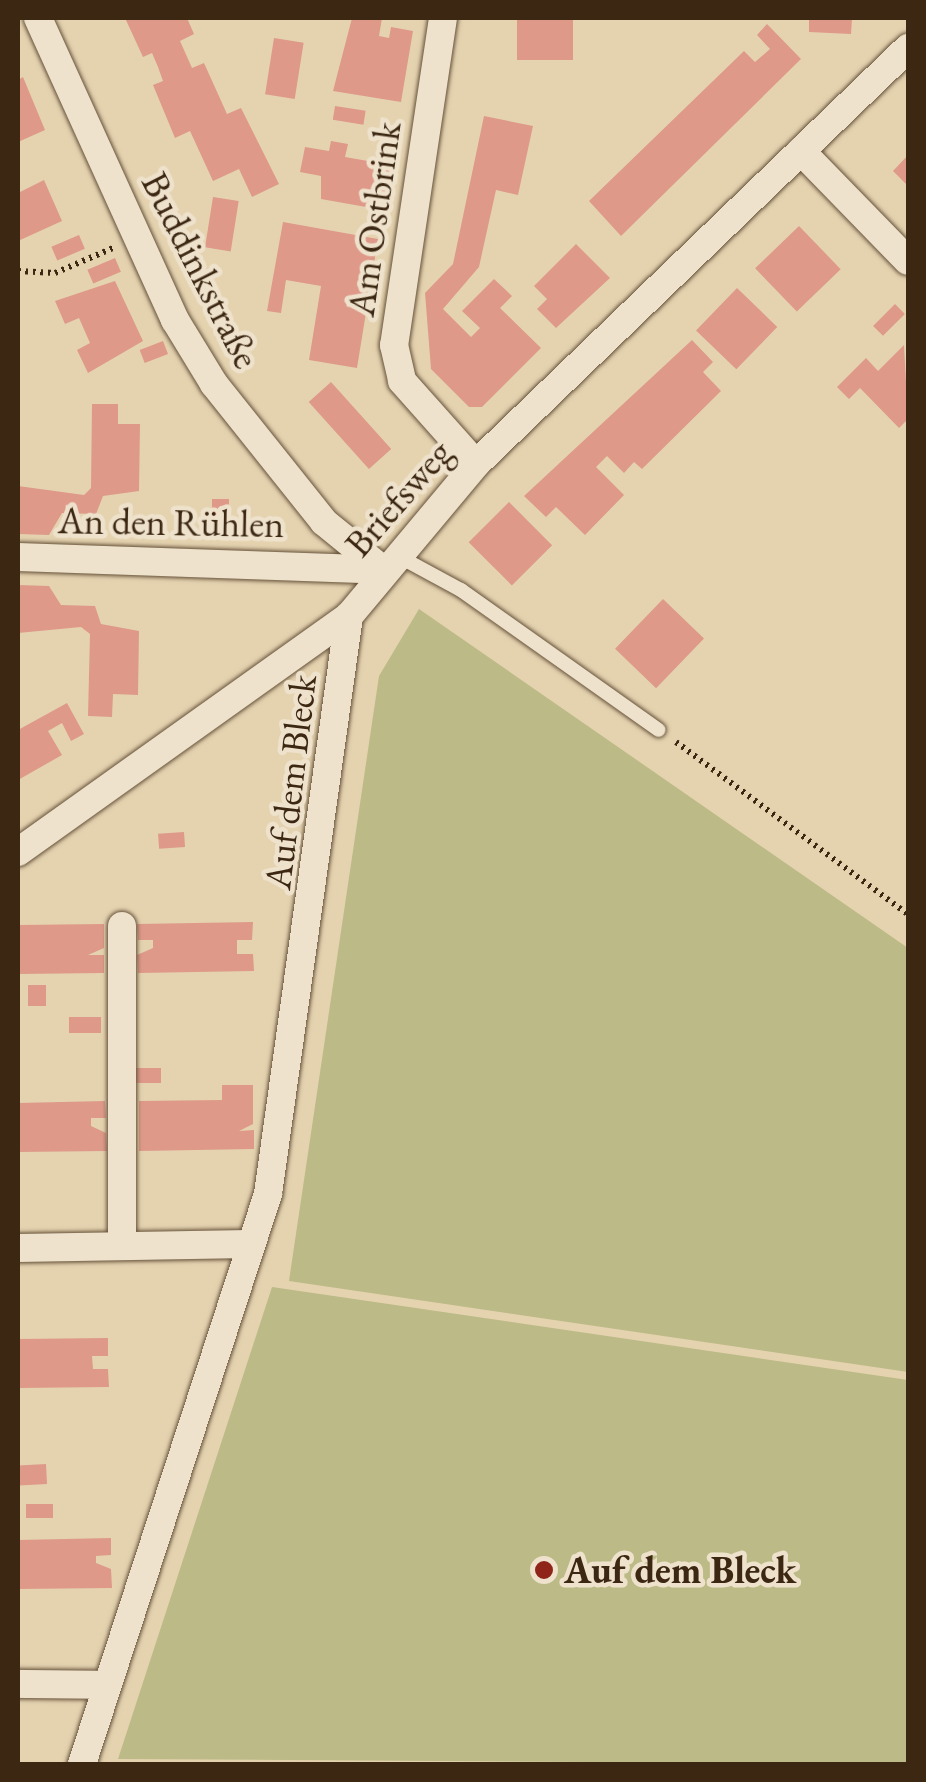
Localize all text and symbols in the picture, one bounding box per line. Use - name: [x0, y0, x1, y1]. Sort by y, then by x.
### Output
- street label: Am Ostbrink: [338, 119, 410, 319]
- street label: Buddinkstraße: [132, 164, 270, 376]
- street label: Briefsweg: [335, 430, 461, 566]
- street label: An den Rühlen: [57, 497, 285, 547]
- street label: Auf dem Bleck: [254, 672, 326, 892]
- place label: Auf dem Bleck: [564, 1547, 796, 1593]
- marker: Auf dem Bleck: [533, 1559, 555, 1581]

